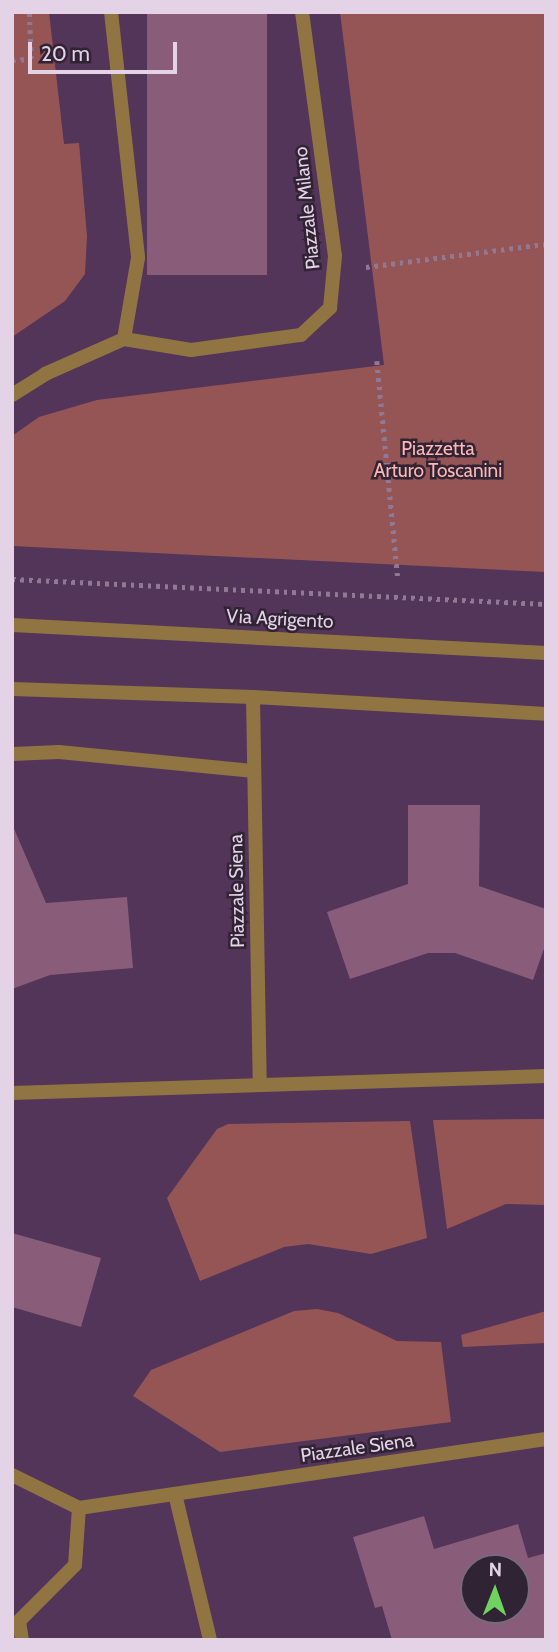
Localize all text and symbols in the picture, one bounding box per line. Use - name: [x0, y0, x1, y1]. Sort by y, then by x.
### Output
- scale bar: [32, 28, 180, 72]
- text: 20 m: [41, 41, 90, 66]
- street label: Piazzale Milano: [289, 146, 325, 270]
- park label: Piazzetta Arturo Toscanini: [374, 438, 502, 482]
- street label: Via Agrigento: [226, 605, 334, 633]
- street label: Piazzale Siena: [225, 834, 249, 948]
- street label: Piazzale Siena: [299, 1429, 415, 1467]
- north arrow: [460, 1554, 530, 1624]
- text: N: [488, 1558, 502, 1581]

